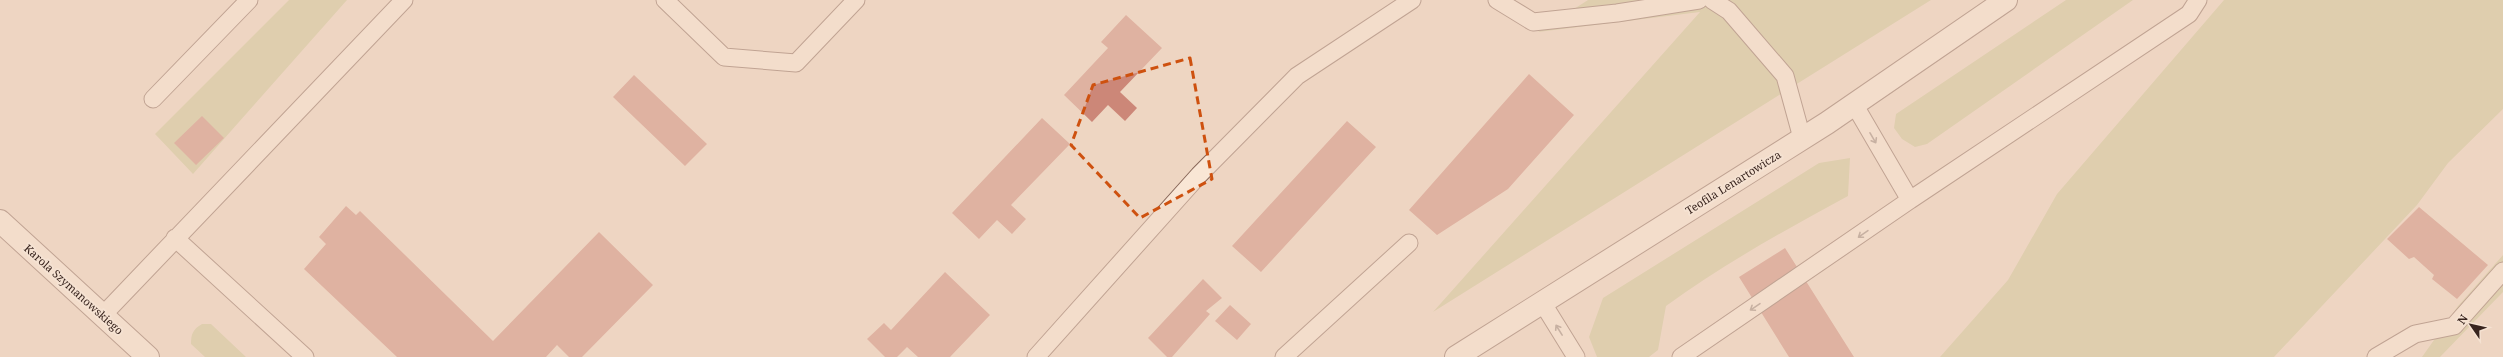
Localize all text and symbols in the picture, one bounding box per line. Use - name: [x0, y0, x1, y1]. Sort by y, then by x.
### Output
- one-way arrow: [1870, 132, 1878, 144]
- street label: Teofila Lenartowicza: [1682, 147, 1784, 217]
- one-way arrow: [1857, 230, 1868, 238]
- street label: Karola Szymanowskiego: [21, 241, 127, 337]
- one-way arrow: [1750, 303, 1761, 311]
- north arrow: [2451, 305, 2491, 345]
- text: N: [2454, 311, 2471, 327]
- one-way arrow: [1554, 324, 1562, 336]

